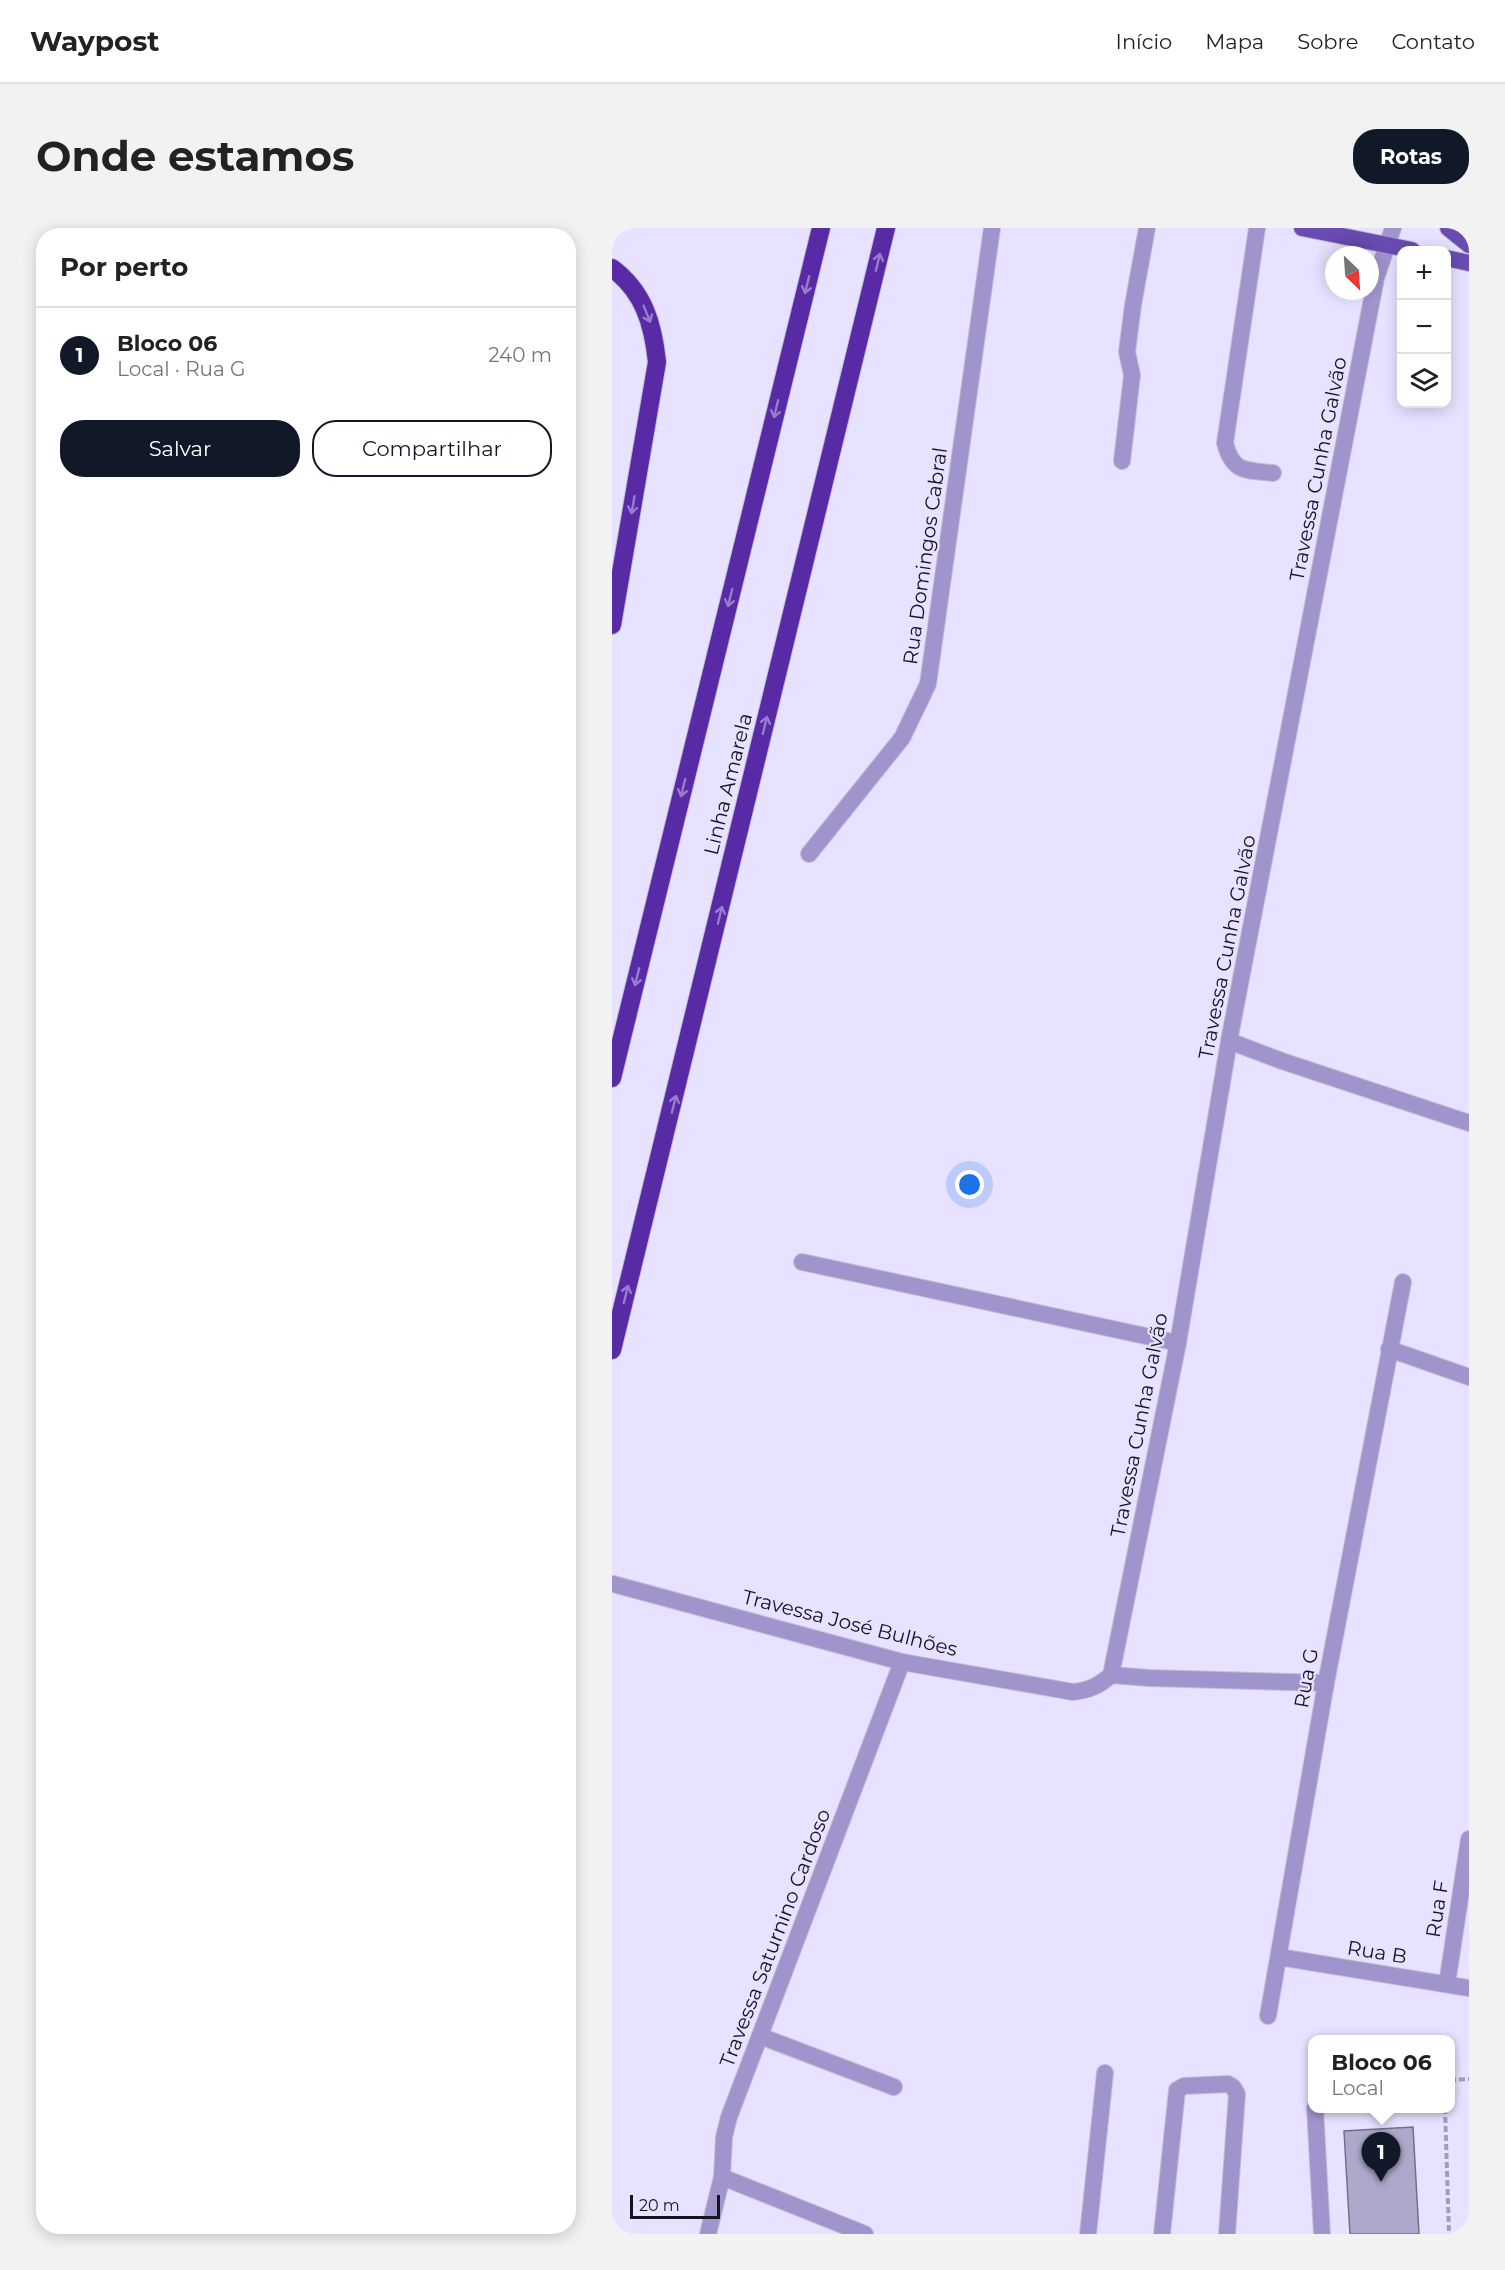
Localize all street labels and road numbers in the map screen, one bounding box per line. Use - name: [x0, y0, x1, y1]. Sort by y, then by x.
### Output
- street label: Travessa Cunha Galvão: [1284, 355, 1352, 583]
- street label: Rua Domingos Cabral: [898, 446, 952, 666]
- street label: Linha Amarela: [699, 710, 757, 858]
- street label: Travessa Cunha Galvão: [1193, 833, 1261, 1061]
- street label: Travessa Cunha Galvão: [1105, 1311, 1173, 1539]
- street label: Travessa José Bulhões: [740, 1585, 960, 1661]
- street label: Rua G: [1289, 1646, 1323, 1710]
- street label: Travessa Saturnino Cardoso: [715, 1805, 835, 2071]
- street label: Rua F: [1421, 1879, 1453, 1939]
- street label: Rua B: [1345, 1935, 1409, 1969]

